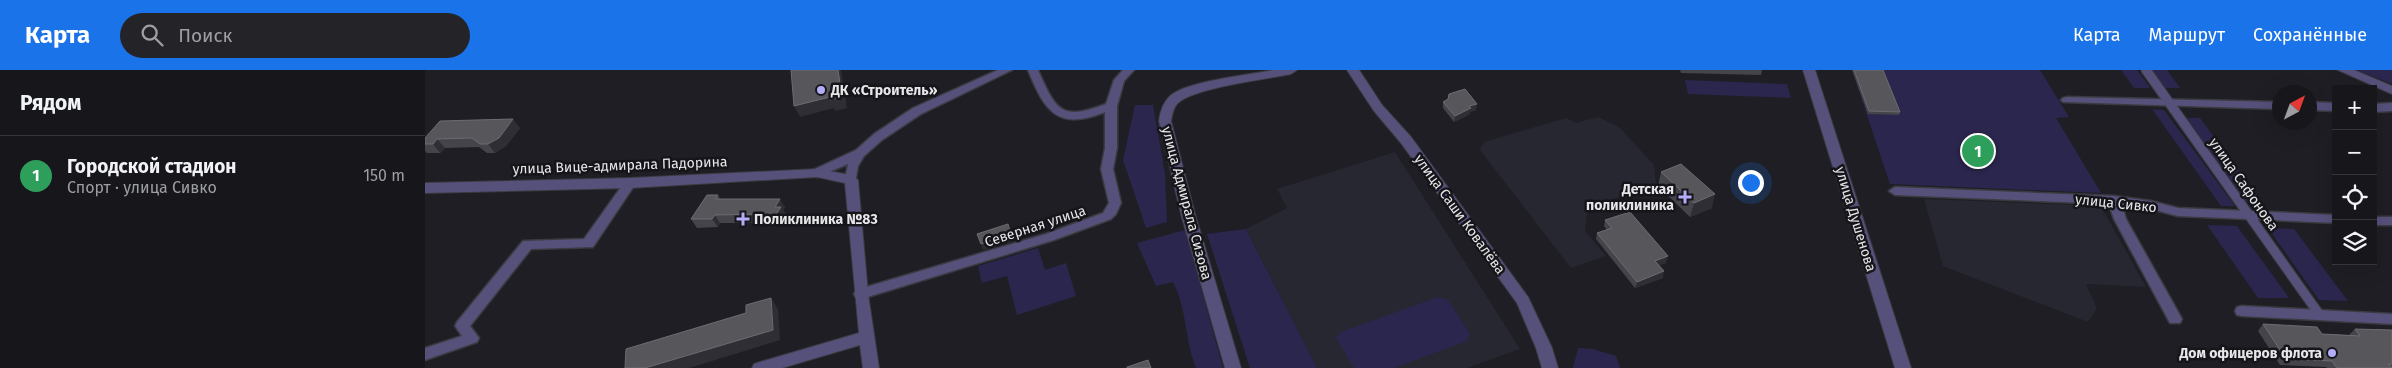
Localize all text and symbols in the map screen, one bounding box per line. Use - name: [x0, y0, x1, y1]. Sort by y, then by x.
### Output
- search box: [120, 13, 470, 58]
- text: Карта: [25, 21, 90, 49]
- icon: search: [138, 21, 166, 49]
- text: Поиск: [178, 24, 232, 47]
- text: Карта: [2073, 24, 2121, 46]
- text: Маршрут: [2149, 24, 2225, 46]
- text: Сохранённые: [2253, 24, 2367, 46]
- place label: ДК «Строитель»: [830, 82, 938, 99]
- marker: ДК «Строитель»: [815, 84, 827, 96]
- north arrow: [2272, 85, 2317, 130]
- map controls: [2332, 85, 2377, 265]
- button: +: [2332, 85, 2377, 130]
- text: Рядом: [20, 90, 81, 116]
- street label: улица Адмирала Сизова: [1158, 125, 1215, 282]
- button: −: [2332, 130, 2377, 175]
- pin: 1: [1962, 132, 1994, 170]
- street label: улица Сафонова: [2205, 135, 2282, 234]
- street label: улица Саши Ковалёва: [1410, 151, 1509, 278]
- street label: улица Вице-адмирала Падорина: [512, 153, 728, 178]
- text: Городской стадион: [67, 155, 236, 178]
- street label: улица Душенова: [1831, 165, 1880, 274]
- text: 1: [32, 166, 40, 185]
- text: 150 m: [363, 166, 405, 185]
- your location: [1738, 170, 1764, 196]
- button: locate: [2332, 175, 2377, 220]
- text: Спорт · улица Сивко: [67, 178, 217, 197]
- place label: Детская поликлиника: [1586, 181, 1674, 214]
- marker: Детская поликлиника: [1678, 190, 1692, 204]
- street label: улица Сивко: [2074, 191, 2158, 216]
- street label: Северная улица: [982, 202, 1088, 251]
- place label: Поликлиника №83: [754, 211, 878, 228]
- marker: Поликлиника №83: [736, 212, 750, 226]
- button: layers: [2332, 220, 2377, 265]
- place label: Дом офицеров флота: [2178, 345, 2322, 362]
- marker: Дом офицеров флота: [2326, 347, 2338, 359]

